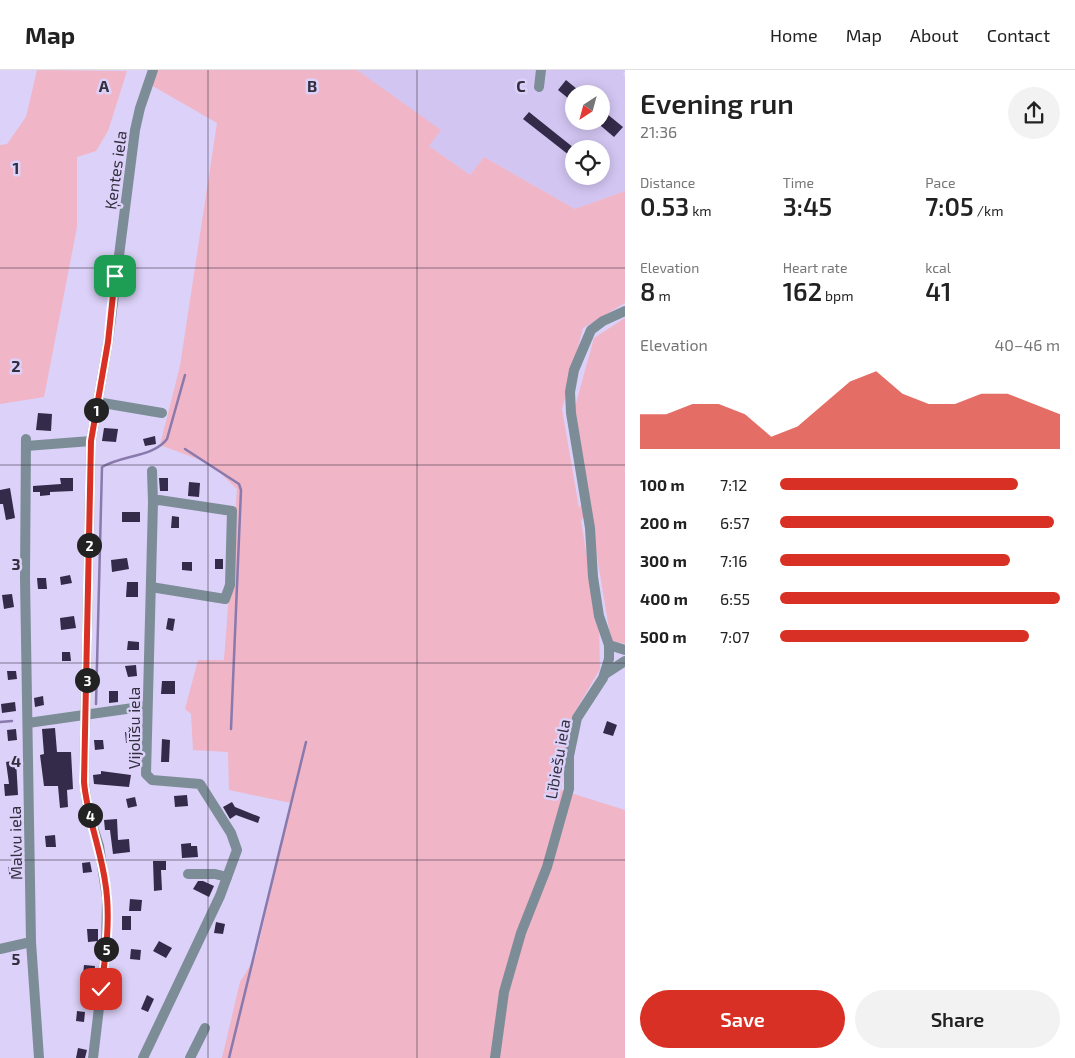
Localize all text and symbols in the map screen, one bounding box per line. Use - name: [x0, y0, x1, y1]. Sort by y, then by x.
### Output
- text: Map: [25, 20, 75, 49]
- text: Home: [770, 24, 818, 46]
- text: Map: [846, 24, 882, 46]
- text: About: [910, 24, 959, 46]
- text: Contact: [987, 24, 1050, 46]
- text: A: [99, 76, 110, 95]
- text: B: [307, 76, 317, 95]
- text: C: [516, 76, 526, 95]
- north arrow: [565, 85, 610, 130]
- map controls: [565, 85, 610, 185]
- text: Evening run: [640, 86, 794, 120]
- button: share: [1008, 87, 1060, 139]
- text: 21:36: [640, 122, 677, 141]
- street label: Ķentes iela: [100, 129, 132, 211]
- button: locate: [565, 140, 610, 185]
- text: 1: [13, 158, 19, 177]
- text: Distance: [640, 174, 695, 191]
- text: Time: [783, 174, 814, 191]
- text: Pace: [925, 174, 955, 191]
- text: 0.53: [640, 191, 689, 221]
- text: 3:45: [783, 191, 832, 221]
- text: 7:05: [925, 191, 974, 221]
- text: km: [689, 202, 712, 219]
- text: /km: [974, 202, 1003, 219]
- pin: [94, 255, 136, 297]
- text: Elevation: [640, 259, 699, 276]
- text: Heart rate: [783, 259, 847, 276]
- text: kcal: [925, 259, 951, 276]
- icon: arrive: [101, 262, 129, 290]
- text: 8: [640, 276, 655, 306]
- text: 162: [783, 276, 822, 306]
- text: 41: [925, 276, 951, 306]
- text: m: [655, 287, 671, 304]
- text: bpm: [822, 287, 853, 304]
- text: Elevation: [640, 335, 708, 354]
- text: 40–46 m: [994, 335, 1060, 354]
- text: 2: [11, 356, 21, 375]
- pin: 1: [84, 398, 108, 422]
- text: 1: [93, 402, 100, 419]
- text: 100 m: [640, 475, 685, 494]
- text: 7:12: [720, 475, 747, 494]
- text: 200 m: [640, 513, 687, 532]
- text: 6:57: [720, 513, 750, 532]
- pin: 2: [76, 532, 102, 558]
- text: 2: [85, 537, 94, 554]
- text: 300 m: [640, 551, 687, 570]
- text: 7:16: [720, 551, 748, 570]
- text: 3: [11, 554, 21, 573]
- text: 400 m: [640, 589, 688, 608]
- text: 6:55: [720, 589, 750, 608]
- text: 500 m: [640, 627, 687, 646]
- text: 7:07: [720, 627, 750, 646]
- pin: 3: [74, 668, 100, 692]
- text: 3: [84, 672, 91, 689]
- street label: Vijolīšu iela: [124, 687, 144, 769]
- street label: Lībiešu iela: [541, 718, 573, 800]
- text: 4: [11, 751, 21, 770]
- pin: 4: [78, 802, 102, 828]
- street label: Malvu iela: [5, 806, 25, 880]
- text: 4: [86, 807, 95, 824]
- pin: 5: [94, 936, 118, 962]
- text: 5: [103, 941, 110, 958]
- text: 5: [12, 949, 21, 968]
- pin: [80, 968, 122, 1010]
- icon: check: [87, 975, 115, 1003]
- button: Save: [640, 990, 845, 1048]
- button: Share: [855, 990, 1060, 1048]

